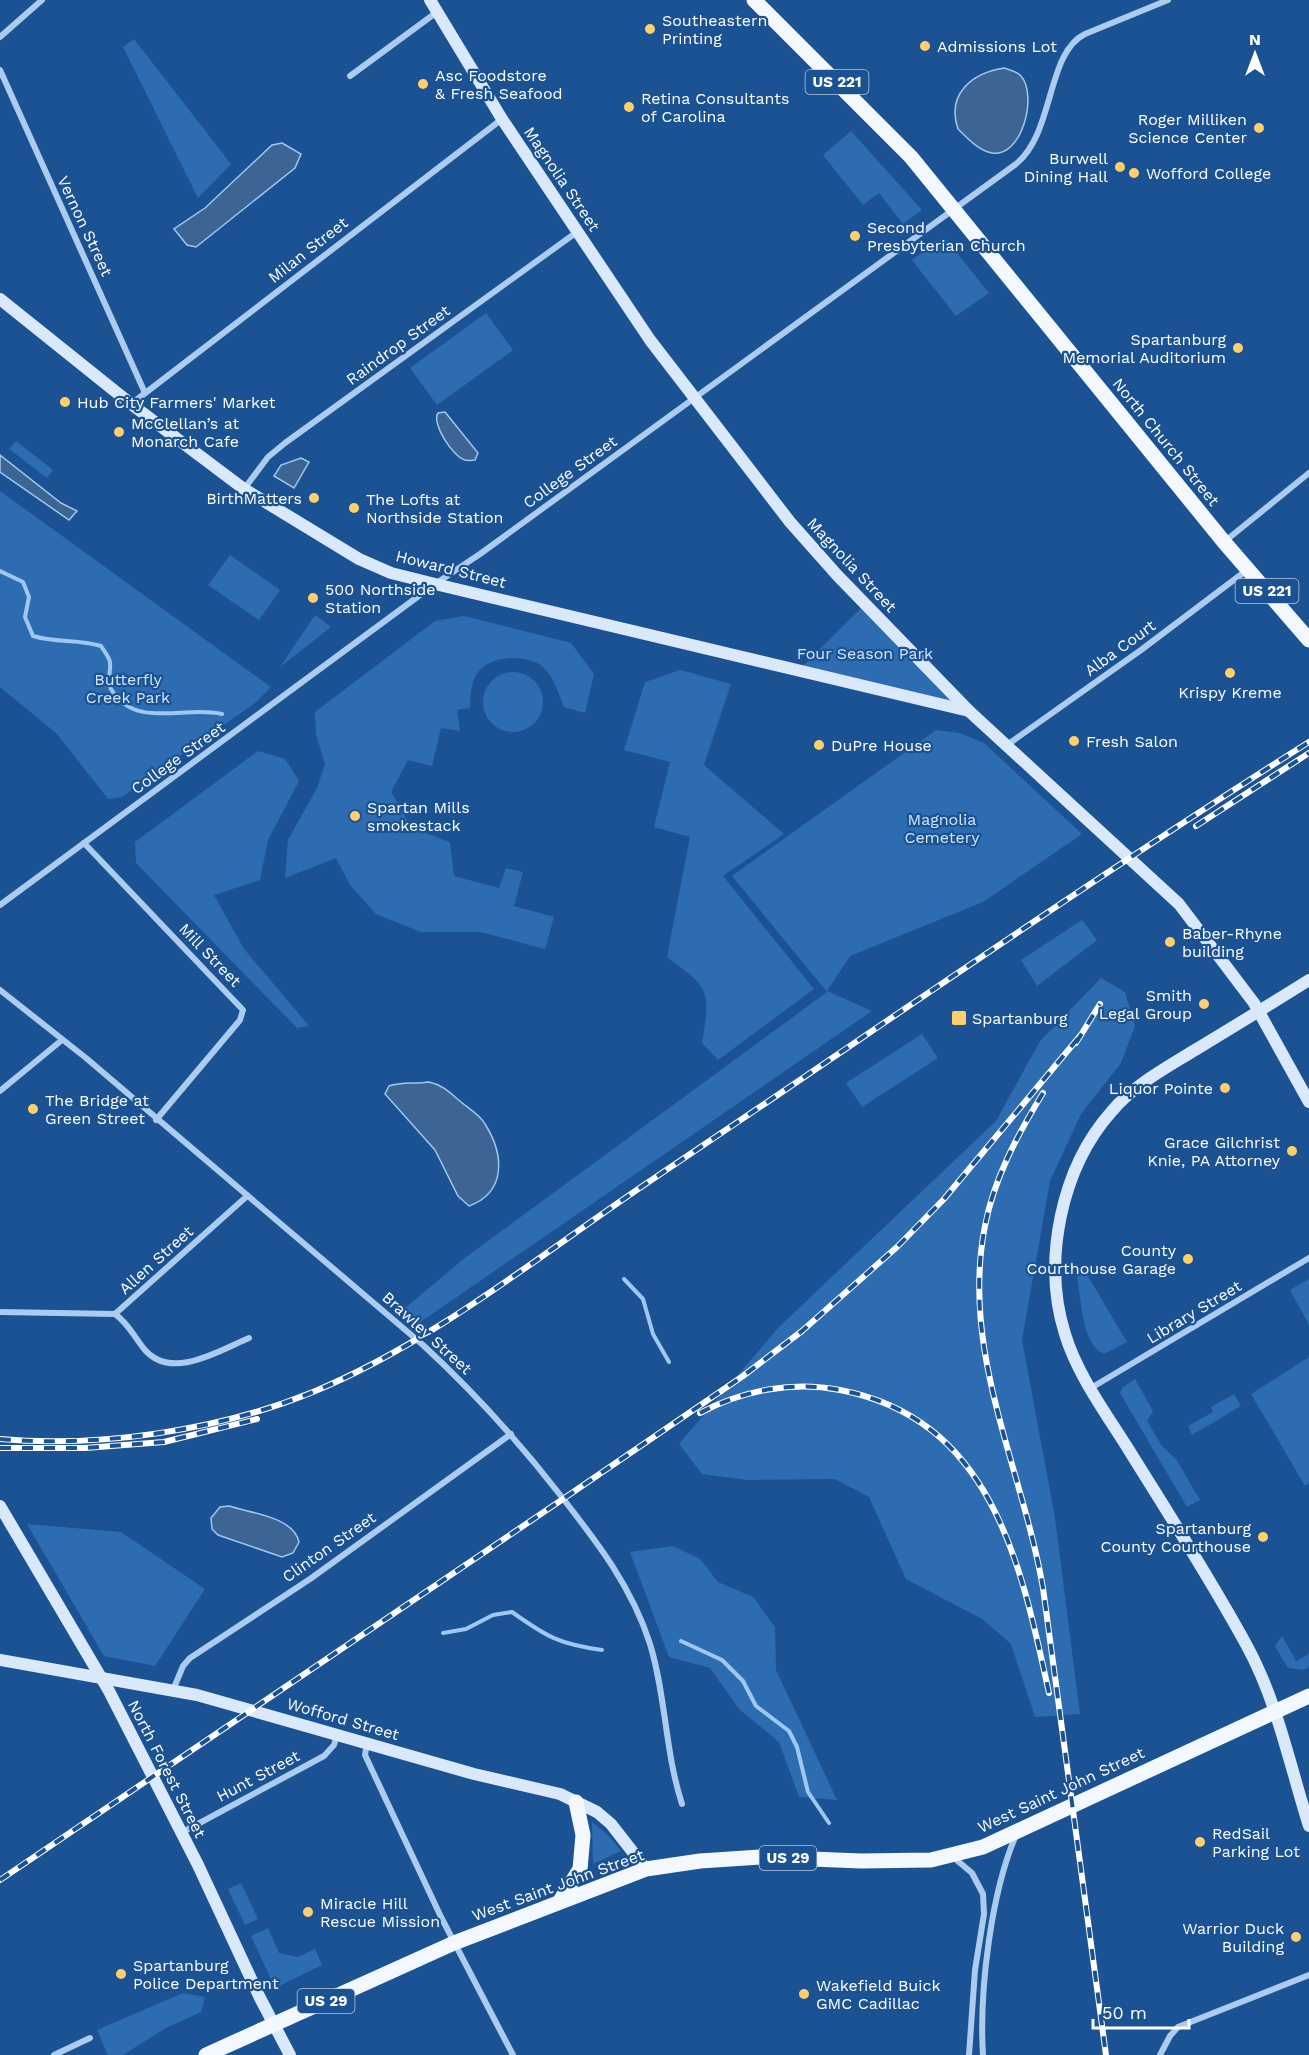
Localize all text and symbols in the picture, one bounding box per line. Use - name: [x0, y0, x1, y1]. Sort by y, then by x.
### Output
- place label: Southeastern Printing: [662, 11, 767, 48]
- marker: Southeastern Printing: [643, 22, 657, 36]
- north arrow: [1225, 24, 1285, 84]
- text: N: [1249, 30, 1261, 49]
- place label: Admissions Lot: [937, 37, 1057, 56]
- marker: Admissions Lot: [918, 39, 932, 53]
- place label: Asc Foodstore & Fresh Seafood: [435, 66, 563, 103]
- road number: US 221: [806, 70, 868, 94]
- marker: Asc Foodstore & Fresh Seafood: [416, 77, 430, 91]
- place label: Retina Consultants of Carolina: [641, 89, 789, 126]
- marker: Retina Consultants of Carolina: [622, 100, 636, 114]
- place label: Roger Milliken Science Center: [1128, 110, 1247, 147]
- marker: Roger Milliken Science Center: [1252, 121, 1266, 135]
- street label: Magnolia Street: [520, 123, 604, 235]
- place label: Burwell Dining Hall: [1024, 149, 1108, 186]
- marker: Burwell Dining Hall: [1113, 160, 1127, 174]
- place label: Wofford College: [1146, 164, 1271, 183]
- marker: Wofford College: [1127, 166, 1141, 180]
- street label: Vernon Street: [53, 173, 117, 279]
- street label: Milan Street: [265, 213, 352, 287]
- place label: Second Presbyterian Church: [867, 218, 1026, 255]
- marker: Second Presbyterian Church: [848, 229, 862, 243]
- street label: Raindrop Street: [342, 301, 454, 389]
- place label: Spartanburg Memorial Auditorium: [1063, 330, 1226, 367]
- marker: Spartanburg Memorial Auditorium: [1231, 341, 1245, 355]
- street label: North Church Street: [1109, 374, 1224, 510]
- place label: Hub City Farmers' Market: [77, 393, 276, 412]
- marker: Hub City Farmers' Market: [58, 395, 72, 409]
- place label: McClellan’s at Monarch Cafe: [131, 414, 239, 451]
- marker: McClellan’s at Monarch Cafe: [112, 425, 126, 439]
- street label: College Street: [520, 432, 621, 512]
- place label: BirthMatters: [206, 489, 302, 508]
- place label: The Lofts at Northside Station: [366, 490, 503, 527]
- marker: BirthMatters: [307, 491, 321, 505]
- marker: The Lofts at Northside Station: [347, 501, 361, 515]
- street label: Magnolia Street: [803, 514, 901, 616]
- street label: Howard Street: [394, 546, 508, 592]
- road number: US 221: [1236, 579, 1298, 603]
- place label: 500 Northside Station: [325, 580, 436, 617]
- marker: 500 Northside Station: [306, 591, 320, 605]
- street label: Alba Court: [1081, 616, 1159, 680]
- park label: Four Season Park: [797, 644, 933, 663]
- marker: Krispy Kreme: [1223, 666, 1237, 680]
- park label: Butterfly Creek Park: [86, 670, 170, 707]
- place label: Krispy Kreme: [1178, 683, 1282, 702]
- street label: College Street: [128, 718, 229, 798]
- place label: Fresh Salon: [1086, 732, 1178, 751]
- marker: Fresh Salon: [1067, 734, 1081, 748]
- place label: DuPre House: [831, 736, 932, 755]
- marker: DuPre House: [812, 738, 826, 752]
- place label: Spartan Mills smokestack: [367, 798, 470, 835]
- marker: Spartan Mills smokestack: [348, 809, 362, 823]
- park label: Magnolia Cemetery: [904, 810, 980, 847]
- street label: Mill Street: [175, 919, 245, 991]
- place label: Baber-Rhyne building: [1182, 924, 1282, 961]
- marker: Baber-Rhyne building: [1163, 935, 1177, 949]
- place label: Smith Legal Group: [1099, 986, 1192, 1023]
- marker: Smith Legal Group: [1197, 997, 1211, 1011]
- marker: Spartanburg: [950, 1009, 968, 1027]
- place label: Spartanburg: [972, 1009, 1068, 1028]
- place label: Liquor Pointe: [1109, 1079, 1213, 1098]
- marker: Liquor Pointe: [1218, 1081, 1232, 1095]
- place label: The Bridge at Green Street: [45, 1091, 149, 1128]
- marker: The Bridge at Green Street: [26, 1102, 40, 1116]
- place label: Grace Gilchrist Knie, PA Attorney: [1147, 1133, 1281, 1170]
- marker: Grace Gilchrist Knie, PA Attorney: [1285, 1144, 1299, 1158]
- street label: Allen Street: [115, 1222, 197, 1298]
- place label: County Courthouse Garage: [1027, 1241, 1177, 1278]
- marker: County Courthouse Garage: [1181, 1252, 1195, 1266]
- street label: Library Street: [1143, 1276, 1245, 1348]
- street label: Brawley Street: [378, 1288, 476, 1378]
- street label: Clinton Street: [279, 1508, 380, 1586]
- place label: Spartanburg County Courthouse: [1101, 1519, 1251, 1556]
- marker: Spartanburg County Courthouse: [1256, 1530, 1270, 1544]
- street label: Wofford Street: [285, 1694, 402, 1744]
- street label: North Forest Street: [124, 1697, 210, 1841]
- street label: West Saint John Street: [975, 1743, 1148, 1837]
- street label: Hunt Street: [213, 1746, 303, 1806]
- place label: RedSail Parking Lot: [1212, 1824, 1300, 1861]
- marker: RedSail Parking Lot: [1193, 1835, 1207, 1849]
- street label: West Saint John Street: [469, 1845, 647, 1925]
- road number: US 29: [760, 1846, 816, 1870]
- place label: Miracle Hill Rescue Mission: [320, 1894, 440, 1931]
- marker: Miracle Hill Rescue Mission: [301, 1905, 315, 1919]
- place label: Warrior Duck Building: [1182, 1919, 1284, 1956]
- marker: Warrior Duck Building: [1289, 1930, 1303, 1944]
- place label: Spartanburg Police Department: [133, 1956, 279, 1993]
- marker: Spartanburg Police Department: [114, 1967, 128, 1981]
- place label: Wakefield Buick GMC Cadillac: [816, 1976, 941, 2013]
- marker: Wakefield Buick GMC Cadillac: [797, 1987, 811, 2001]
- road number: US 29: [298, 1989, 354, 2013]
- scale bar: [1093, 1992, 1189, 2030]
- text: 50 m: [1102, 2002, 1147, 2023]

